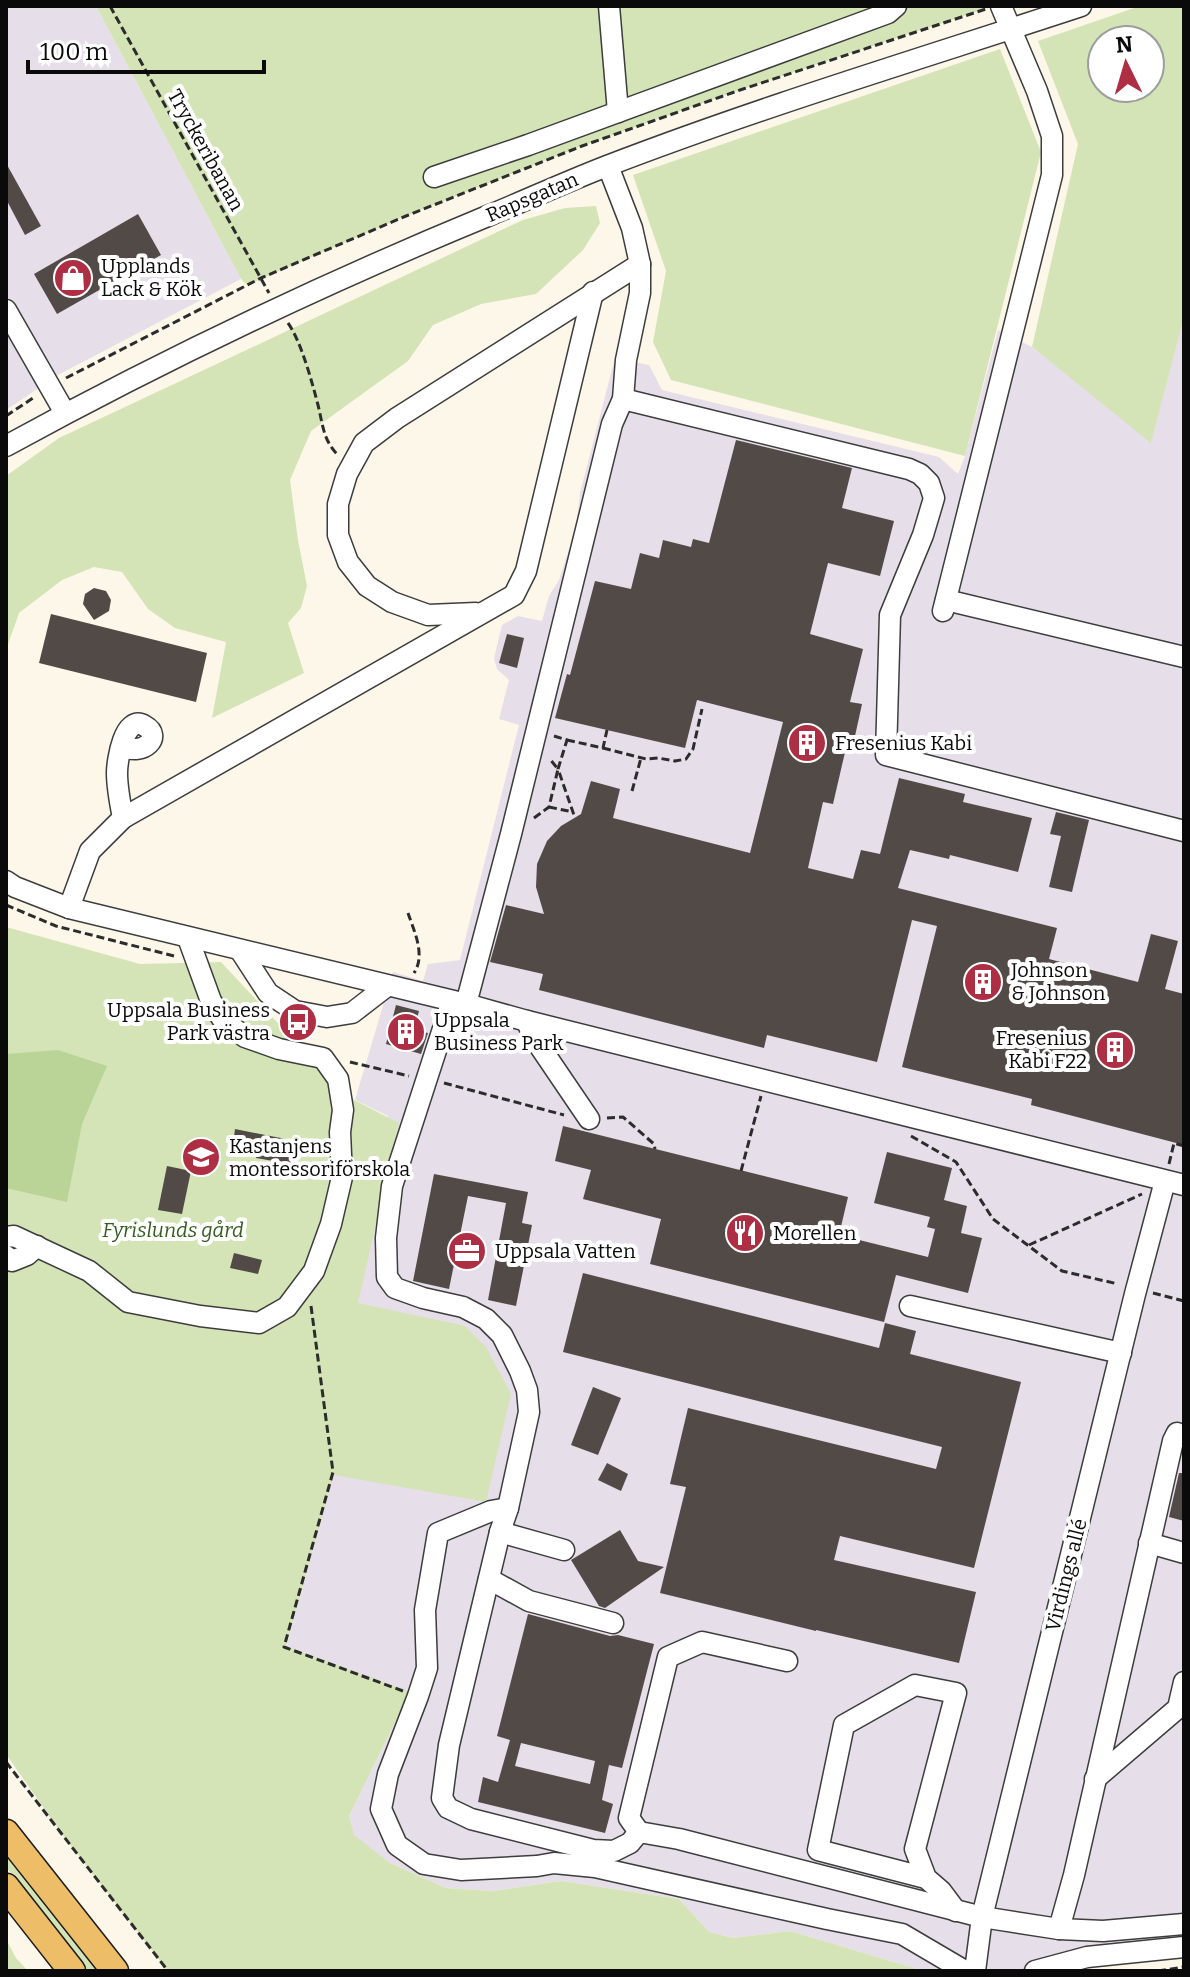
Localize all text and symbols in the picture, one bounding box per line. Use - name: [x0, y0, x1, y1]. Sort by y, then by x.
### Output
- scale bar: [28, 24, 264, 74]
- north arrow: [1086, 24, 1166, 104]
- text: N: [1115, 30, 1134, 59]
- text: 100 m: [40, 38, 108, 66]
- street label: Tryckeribanan: [163, 85, 249, 215]
- street label: Rapsgatan: [482, 167, 582, 227]
- place label: Upplands Lack & Kök: [101, 254, 203, 301]
- shop icon: Upplands Lack & Kök: [52, 257, 94, 299]
- building icon: Fresenius Kabi: [786, 722, 828, 764]
- place label: Fresenius Kabi: [835, 731, 972, 755]
- place label: Johnson & Johnson: [1010, 958, 1106, 1005]
- building icon: Johnson & Johnson: [962, 961, 1004, 1003]
- place label: Uppsala Business Park västra: [107, 998, 270, 1045]
- bus stop icon: Uppsala Business Park västra: [277, 1001, 319, 1043]
- place label: Uppsala Business Park: [434, 1008, 564, 1055]
- building icon: Uppsala Business Park: [385, 1011, 427, 1053]
- place label: Fresenius Kabi F22: [996, 1026, 1087, 1073]
- building icon: Fresenius Kabi F22: [1094, 1029, 1136, 1071]
- place label: Kastanjens montessoriförskola: [229, 1134, 410, 1181]
- school or university icon: Kastanjens montessoriförskola: [180, 1136, 222, 1178]
- restaurant icon: Morellen: [724, 1212, 766, 1254]
- park label: Fyrislunds gård: [102, 1218, 244, 1242]
- place label: Morellen: [773, 1221, 857, 1245]
- office icon: Uppsala Vatten: [446, 1230, 488, 1272]
- place label: Uppsala Vatten: [495, 1239, 636, 1263]
- street label: Virdings allé: [1040, 1516, 1092, 1634]

